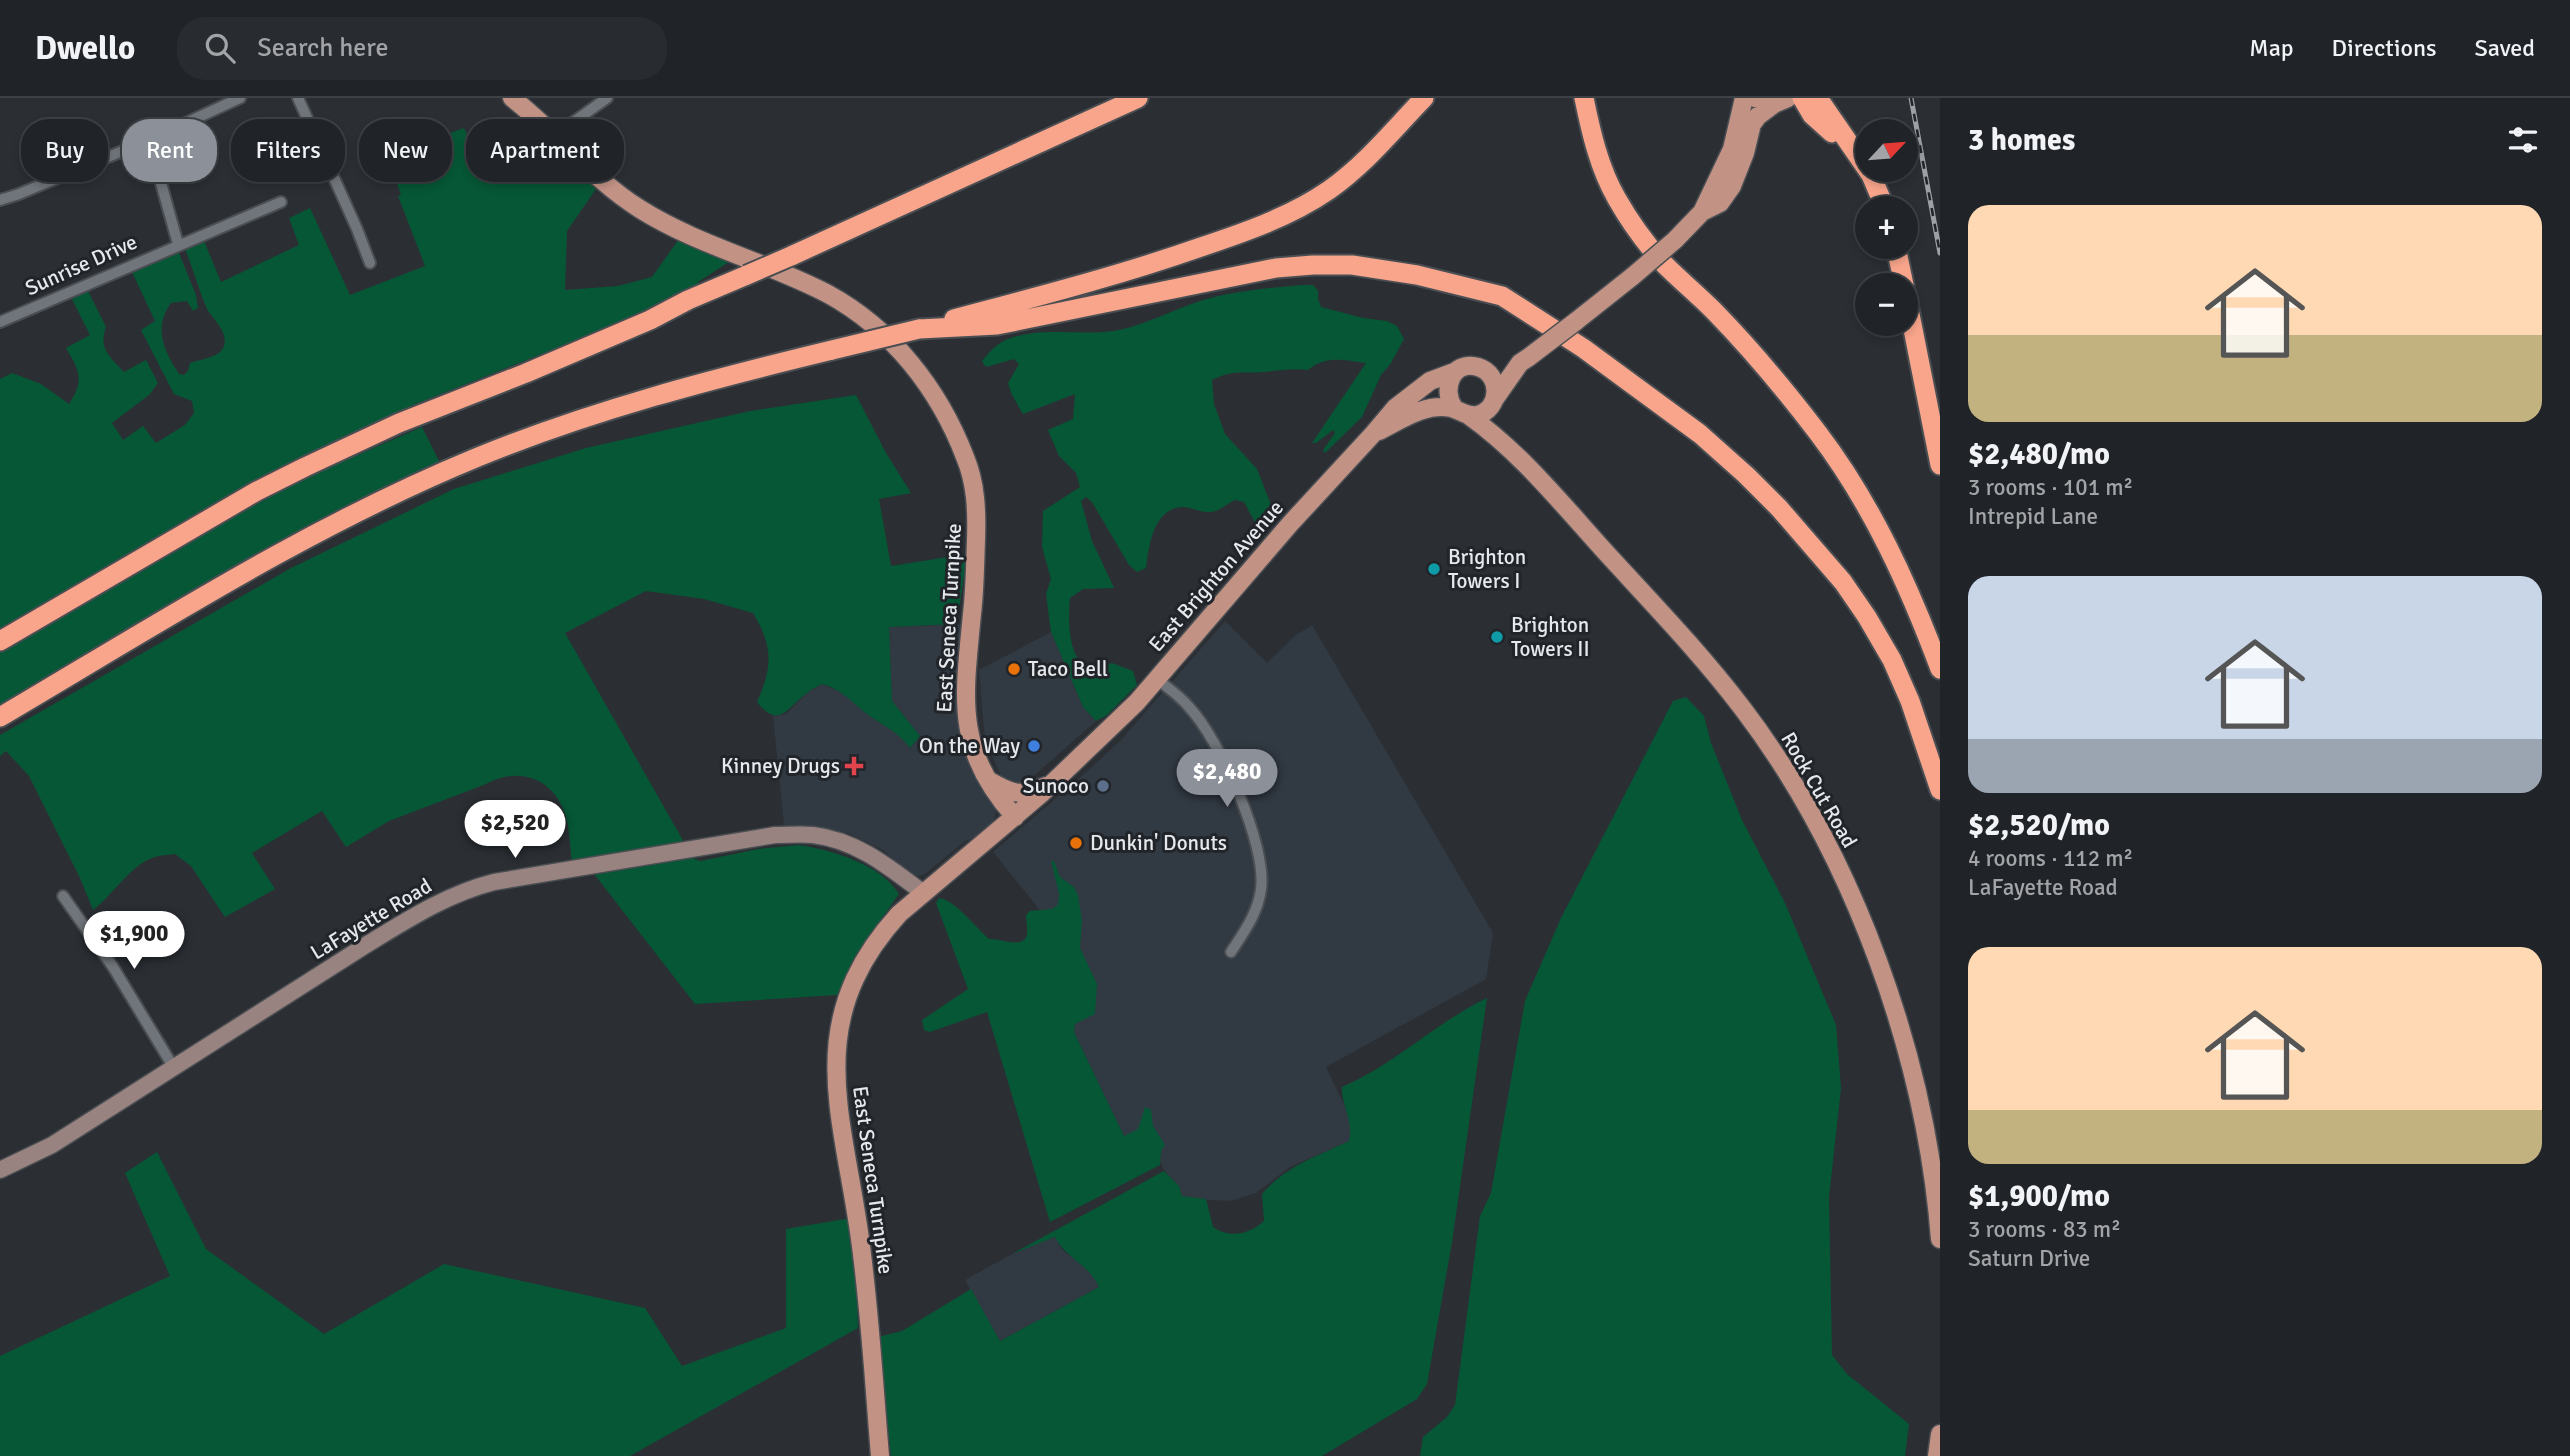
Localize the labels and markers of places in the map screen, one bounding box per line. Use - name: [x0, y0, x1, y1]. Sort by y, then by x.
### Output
- place label: Brighton Towers I: [1448, 544, 1526, 594]
- marker: Brighton Towers I: [1426, 561, 1442, 577]
- place label: Brighton Towers II: [1511, 612, 1590, 662]
- marker: Brighton Towers II: [1489, 629, 1505, 645]
- place label: Taco Bell: [1028, 656, 1108, 682]
- marker: Taco Bell: [1006, 661, 1022, 677]
- place label: On the Way: [919, 733, 1020, 759]
- marker: On the Way: [1026, 738, 1042, 754]
- pin: $2,480: [1170, 750, 1284, 809]
- place label: Kinney Drugs: [721, 753, 840, 779]
- marker: Kinney Drugs: [846, 758, 862, 774]
- place label: Sunoco: [1023, 773, 1089, 799]
- marker: Sunoco: [1095, 778, 1111, 794]
- pin: $2,520: [458, 800, 572, 860]
- place label: Dunkin' Donuts: [1090, 830, 1227, 856]
- marker: Dunkin' Donuts: [1068, 835, 1084, 851]
- pin: $1,900: [77, 912, 191, 971]

